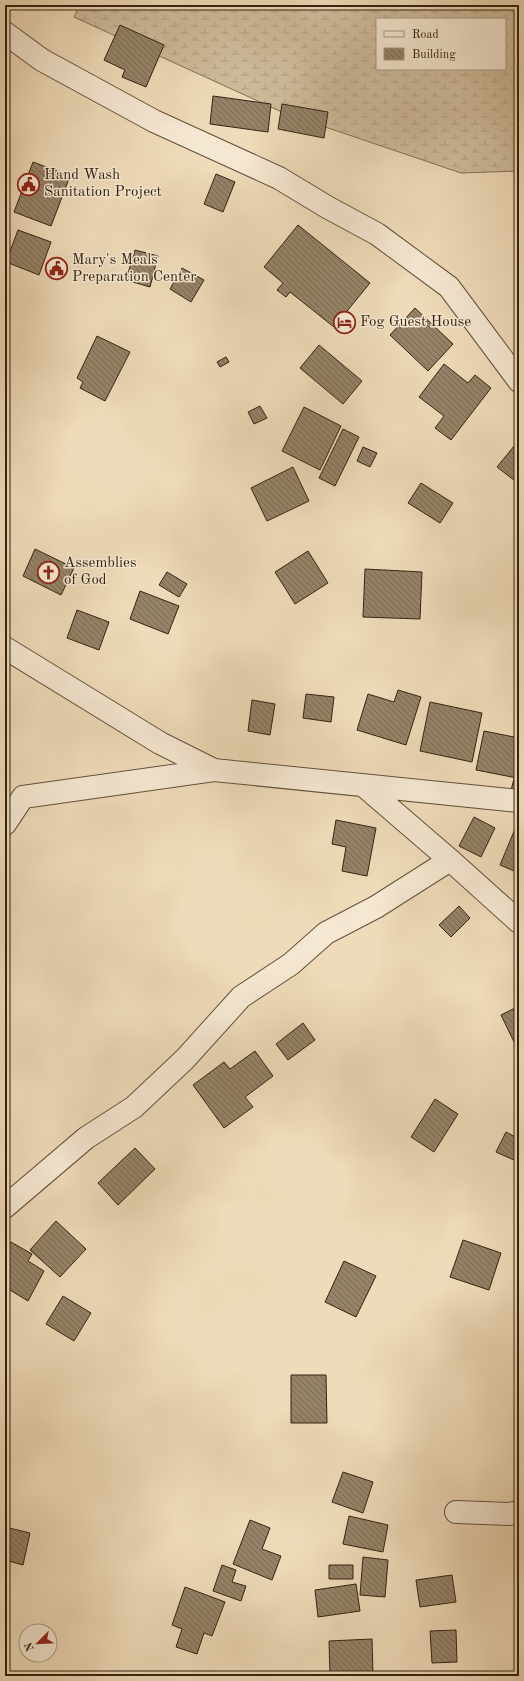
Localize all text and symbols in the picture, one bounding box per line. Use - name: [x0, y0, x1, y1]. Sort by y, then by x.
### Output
- legend: [376, 18, 506, 70]
- text: Road: [412, 29, 439, 41]
- text: Building: [412, 49, 456, 61]
- place label: Hand Wash Sanitation Project: [44, 168, 162, 200]
- public building icon: Hand Wash Sanitation Project: [15, 171, 41, 197]
- place label: Mary's Meals Preparation Center: [72, 253, 196, 285]
- public building icon: Mary's Meals Preparation Center: [43, 256, 69, 282]
- hotel icon: Fog Guest House: [332, 309, 358, 335]
- place label: Fog Guest House: [360, 315, 471, 330]
- place label: Assemblies of God: [64, 556, 136, 588]
- church icon: Assemblies of God: [35, 559, 61, 585]
- north arrow: [18, 1623, 58, 1663]
- text: N: [23, 1640, 37, 1653]

